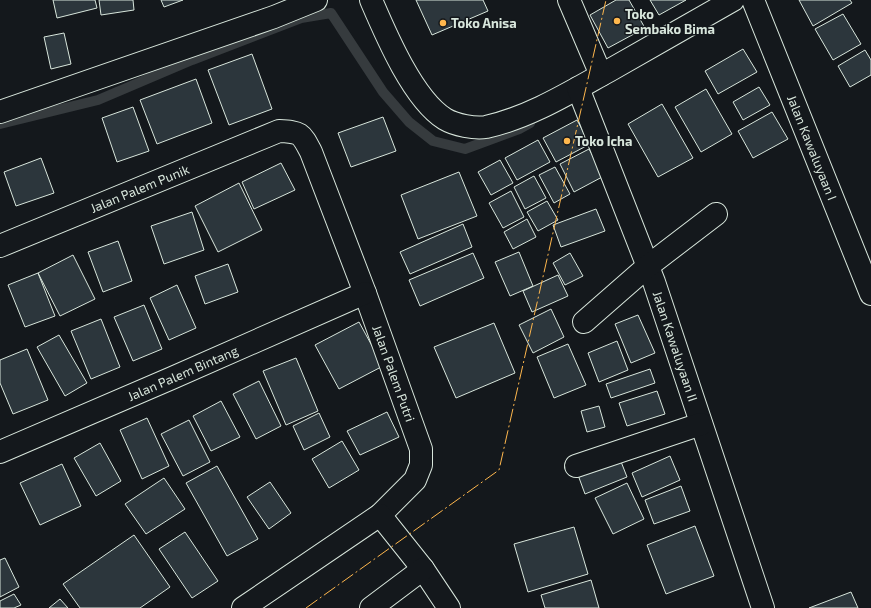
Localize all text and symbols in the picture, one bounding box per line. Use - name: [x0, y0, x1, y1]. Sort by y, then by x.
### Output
- place label: Toko Sembako Bima: [625, 6, 715, 37]
- place label: Toko Anisa: [451, 15, 517, 31]
- marker: Toko Sembako Bima: [612, 16, 622, 26]
- marker: Toko Anisa: [438, 18, 448, 28]
- street label: Jalan Kawaluyaan I: [784, 93, 841, 202]
- place label: Toko Icha: [575, 133, 632, 149]
- marker: Toko Icha: [562, 136, 572, 146]
- street label: Jalan Palem Punik: [88, 161, 192, 216]
- street label: Jalan Kawaluyaan II: [650, 289, 701, 403]
- street label: Jalan Palem Putri: [369, 323, 418, 424]
- street label: Jalan Palem Bintang: [125, 342, 240, 404]

